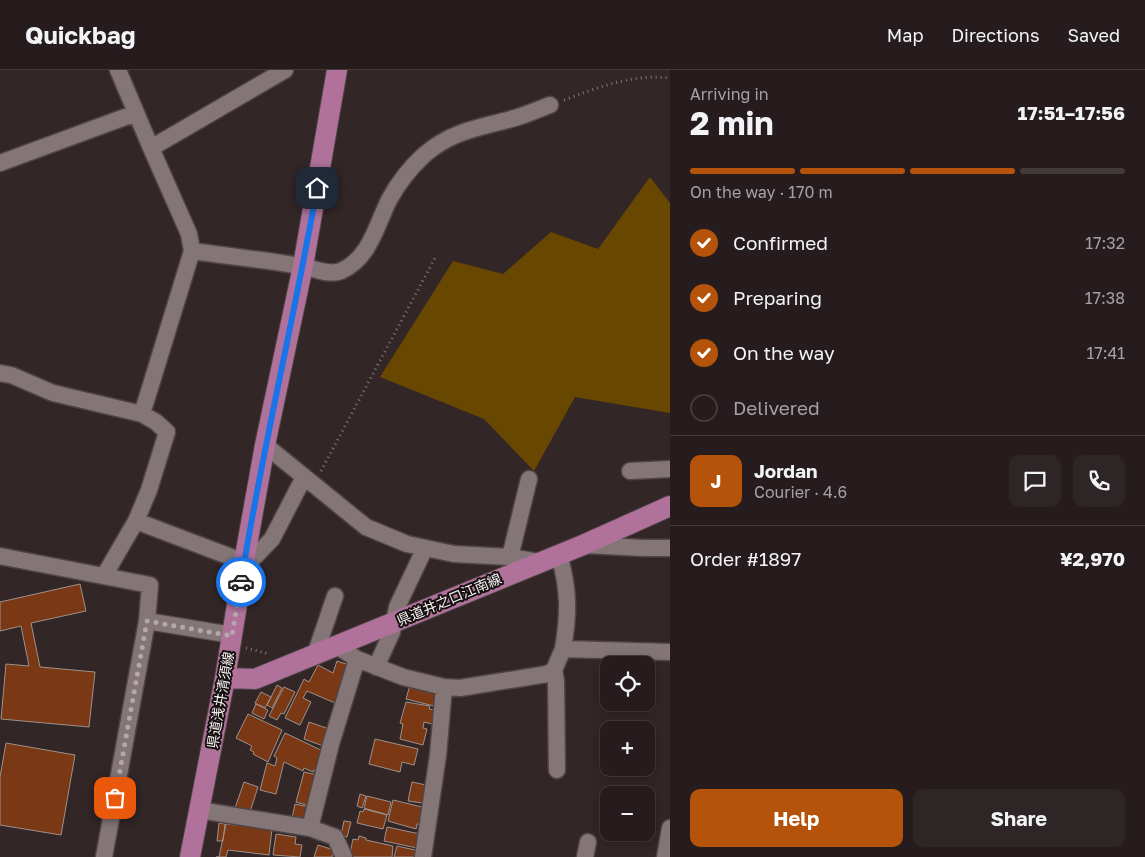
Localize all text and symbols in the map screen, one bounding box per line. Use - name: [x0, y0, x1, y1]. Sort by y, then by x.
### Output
- text: Quickbag: [25, 20, 136, 49]
- text: Map: [887, 24, 923, 46]
- text: Directions: [951, 24, 1039, 46]
- text: Saved: [1067, 24, 1120, 46]
- text: Arriving in: [690, 84, 769, 104]
- text: 17:51–17:56: [1017, 101, 1125, 124]
- text: 2 min: [690, 104, 774, 142]
- pin: [296, 167, 338, 209]
- icon: home: [303, 174, 331, 202]
- text: On the way · 170 m: [690, 182, 833, 202]
- icon: check: [690, 229, 718, 257]
- text: Confirmed: [733, 231, 828, 254]
- text: 17:32: [1085, 233, 1125, 253]
- icon: check: [690, 284, 718, 312]
- text: Preparing: [733, 286, 822, 309]
- text: 17:38: [1085, 288, 1125, 308]
- icon: check: [690, 339, 718, 367]
- text: On the way: [733, 341, 835, 364]
- text: 17:41: [1086, 343, 1125, 363]
- text: Delivered: [733, 396, 820, 419]
- button: chat: [1009, 455, 1061, 507]
- button: phone: [1073, 455, 1125, 507]
- text: Jordan: [754, 459, 818, 482]
- text: J: [711, 469, 721, 492]
- text: Courier · 4.6: [754, 482, 847, 502]
- text: Order #1897: [690, 547, 801, 570]
- text: ¥2,970: [1060, 547, 1125, 570]
- courier: [216, 557, 266, 607]
- icon: car: [227, 568, 255, 596]
- street label: 県道井之口江南線: [394, 569, 504, 629]
- street label: 県道浅井清須線: [203, 650, 237, 750]
- map controls: [600, 656, 655, 841]
- button: locate: [600, 656, 655, 711]
- button: +: [600, 721, 655, 776]
- pin: [94, 777, 136, 819]
- icon: bag: [101, 784, 129, 812]
- button: −: [600, 786, 655, 841]
- button: Help: [690, 789, 903, 847]
- button: Share: [913, 789, 1125, 847]

